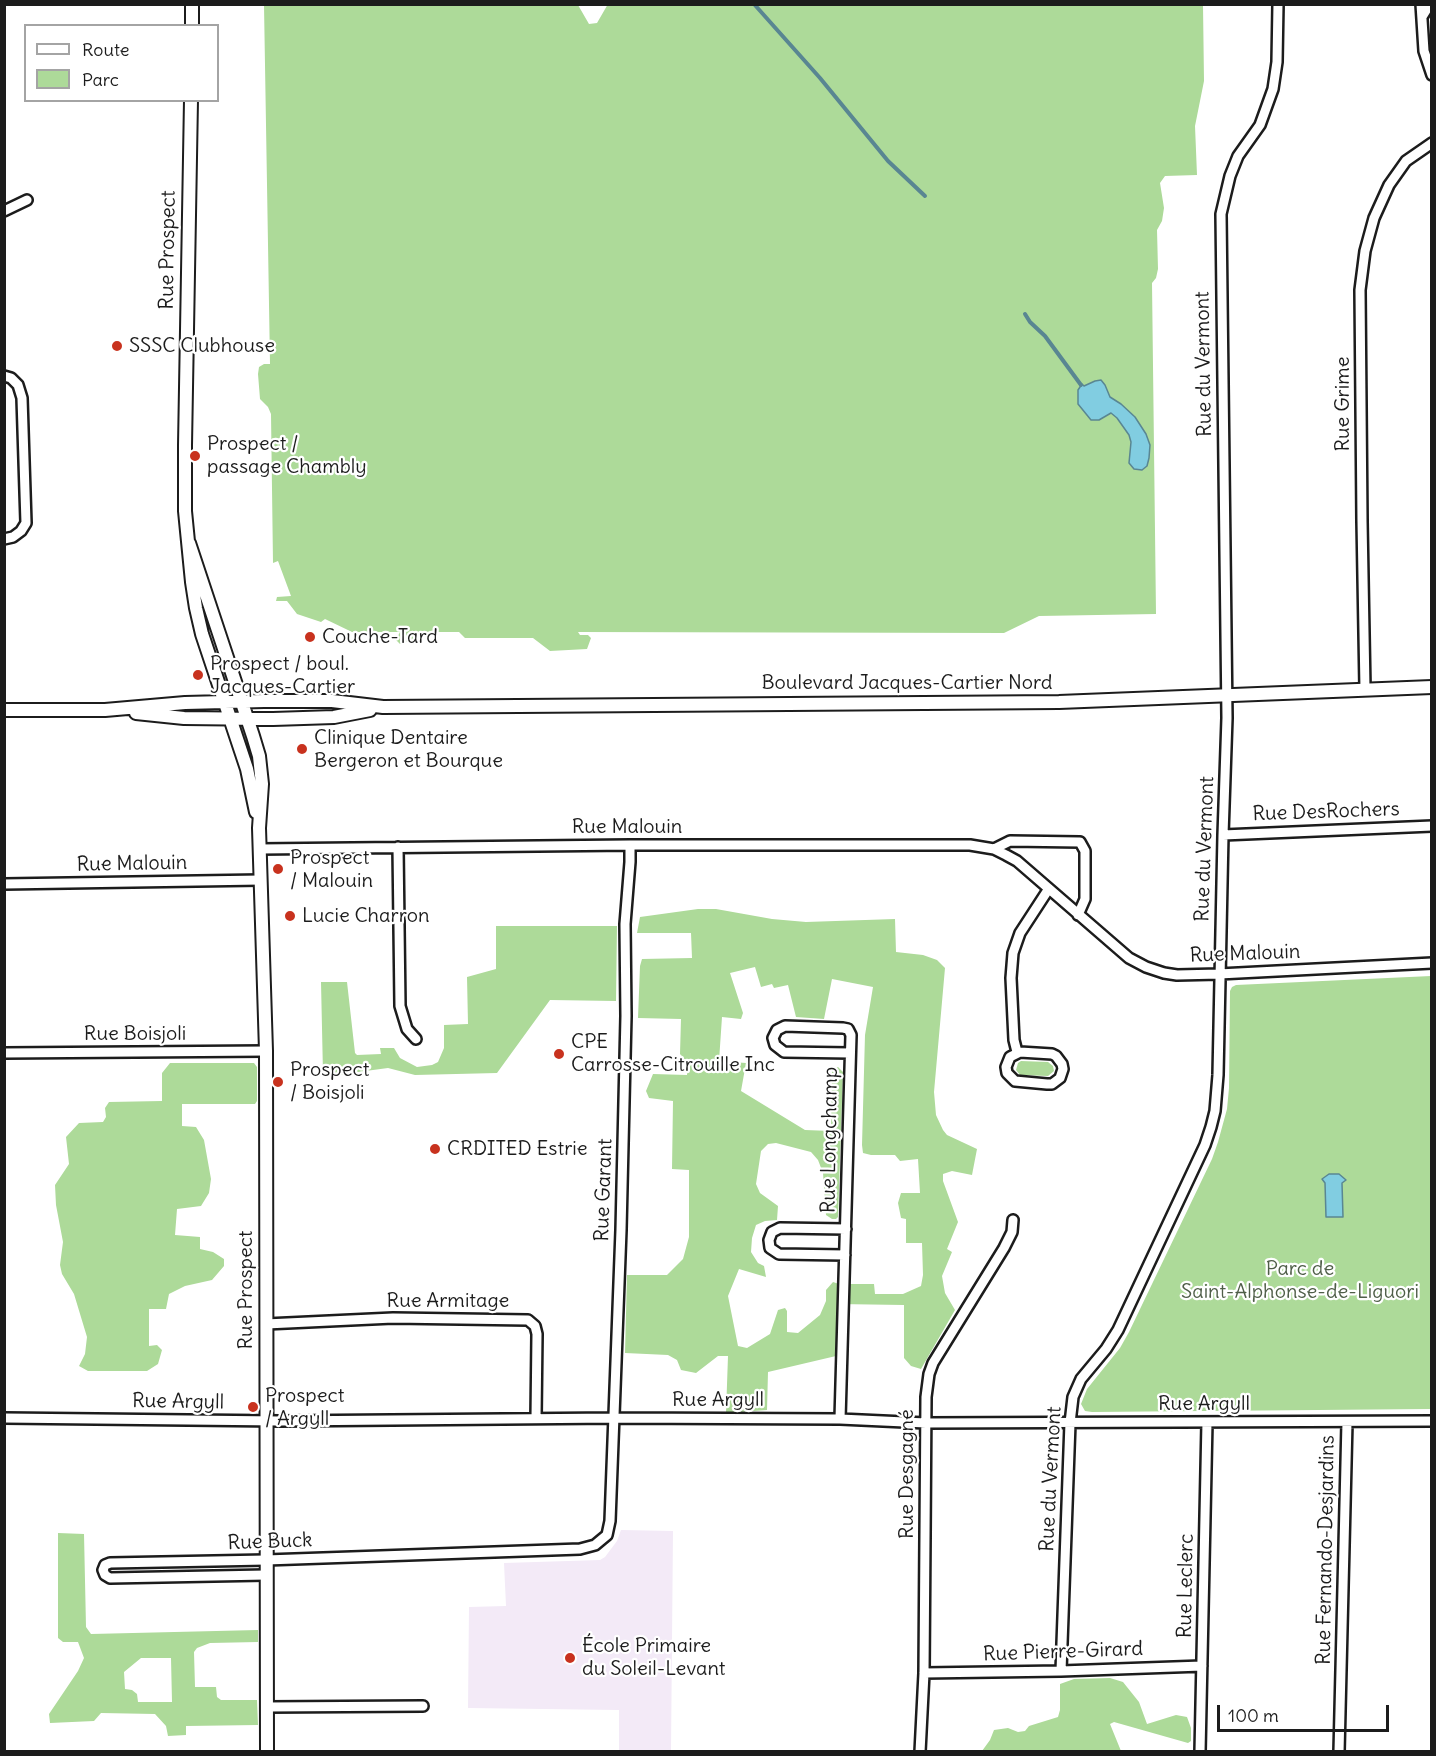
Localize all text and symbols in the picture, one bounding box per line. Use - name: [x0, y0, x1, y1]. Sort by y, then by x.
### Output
- legend: [24, 24, 219, 102]
- text: Route: [82, 38, 130, 61]
- text: Parc: [82, 68, 119, 91]
- street label: Rue Prospect: [155, 190, 181, 310]
- street label: Rue du Vermont: [1191, 291, 1217, 437]
- place label: SSSC Clubhouse: [129, 334, 275, 358]
- marker: SSSC Clubhouse: [110, 339, 124, 353]
- street label: Rue Grime: [1331, 356, 1355, 452]
- place label: Prospect / passage Chambly: [207, 432, 367, 479]
- marker: Prospect / passage Chambly: [188, 449, 202, 463]
- place label: Couche-Tard: [322, 625, 438, 649]
- marker: Couche-Tard: [303, 630, 317, 644]
- place label: Prospect / boul. Jacques-Cartier: [210, 652, 355, 699]
- marker: Prospect / boul. Jacques-Cartier: [191, 668, 205, 682]
- street label: Boulevard Jacques-Cartier Nord: [761, 671, 1053, 695]
- place label: Clinique Dentaire Bergeron et Bourque: [314, 726, 503, 773]
- marker: Clinique Dentaire Bergeron et Bourque: [295, 742, 309, 756]
- street label: Rue du Vermont: [1190, 776, 1220, 922]
- street label: Rue DesRochers: [1252, 797, 1400, 827]
- street label: Rue Malouin: [572, 815, 682, 839]
- place label: Prospect / Malouin: [290, 846, 373, 893]
- street label: Rue Malouin: [76, 851, 188, 877]
- marker: Prospect / Malouin: [271, 862, 285, 876]
- place label: Lucie Charron: [302, 904, 429, 928]
- marker: Lucie Charron: [283, 909, 297, 923]
- street label: Rue Malouin: [1189, 940, 1301, 968]
- street label: Rue Boisjoli: [84, 1022, 186, 1046]
- place label: CPE Carrosse-Citrouille Inc: [571, 1030, 775, 1077]
- marker: CPE Carrosse-Citrouille Inc: [552, 1047, 566, 1061]
- place label: Prospect / Boisjoli: [290, 1058, 369, 1105]
- street label: Rue Longchamp: [817, 1067, 843, 1213]
- marker: Prospect / Boisjoli: [271, 1075, 285, 1089]
- place label: CRDITED Estrie: [447, 1137, 588, 1161]
- street label: Rue Garant: [590, 1138, 618, 1242]
- marker: CRDITED Estrie: [428, 1142, 442, 1156]
- street label: Rue Prospect: [234, 1230, 258, 1350]
- park label: Parc de Saint-Alphonse-de-Liguori: [1181, 1257, 1419, 1304]
- street label: Rue Armitage: [387, 1289, 509, 1313]
- place label: Prospect / Argyll: [265, 1384, 344, 1431]
- street label: Rue Argyll: [672, 1388, 764, 1412]
- street label: Rue Argyll: [132, 1389, 224, 1415]
- street label: Rue Argyll: [1158, 1392, 1250, 1416]
- marker: Prospect / Argyll: [246, 1400, 260, 1414]
- street label: Rue du Vermont: [1035, 1406, 1067, 1552]
- street label: Rue Desgagné: [895, 1409, 919, 1539]
- street label: Rue Fernando-Desjardins: [1312, 1435, 1340, 1665]
- street label: Rue Buck: [227, 1529, 313, 1555]
- street label: Rue Leclerc: [1173, 1534, 1199, 1638]
- place label: École Primaire du Soleil-Levant: [582, 1634, 726, 1681]
- street label: Rue Pierre-Girard: [983, 1637, 1143, 1667]
- marker: École Primaire du Soleil-Levant: [563, 1651, 577, 1665]
- scale bar: [1220, 1693, 1392, 1731]
- text: 100 m: [1228, 1704, 1279, 1727]

